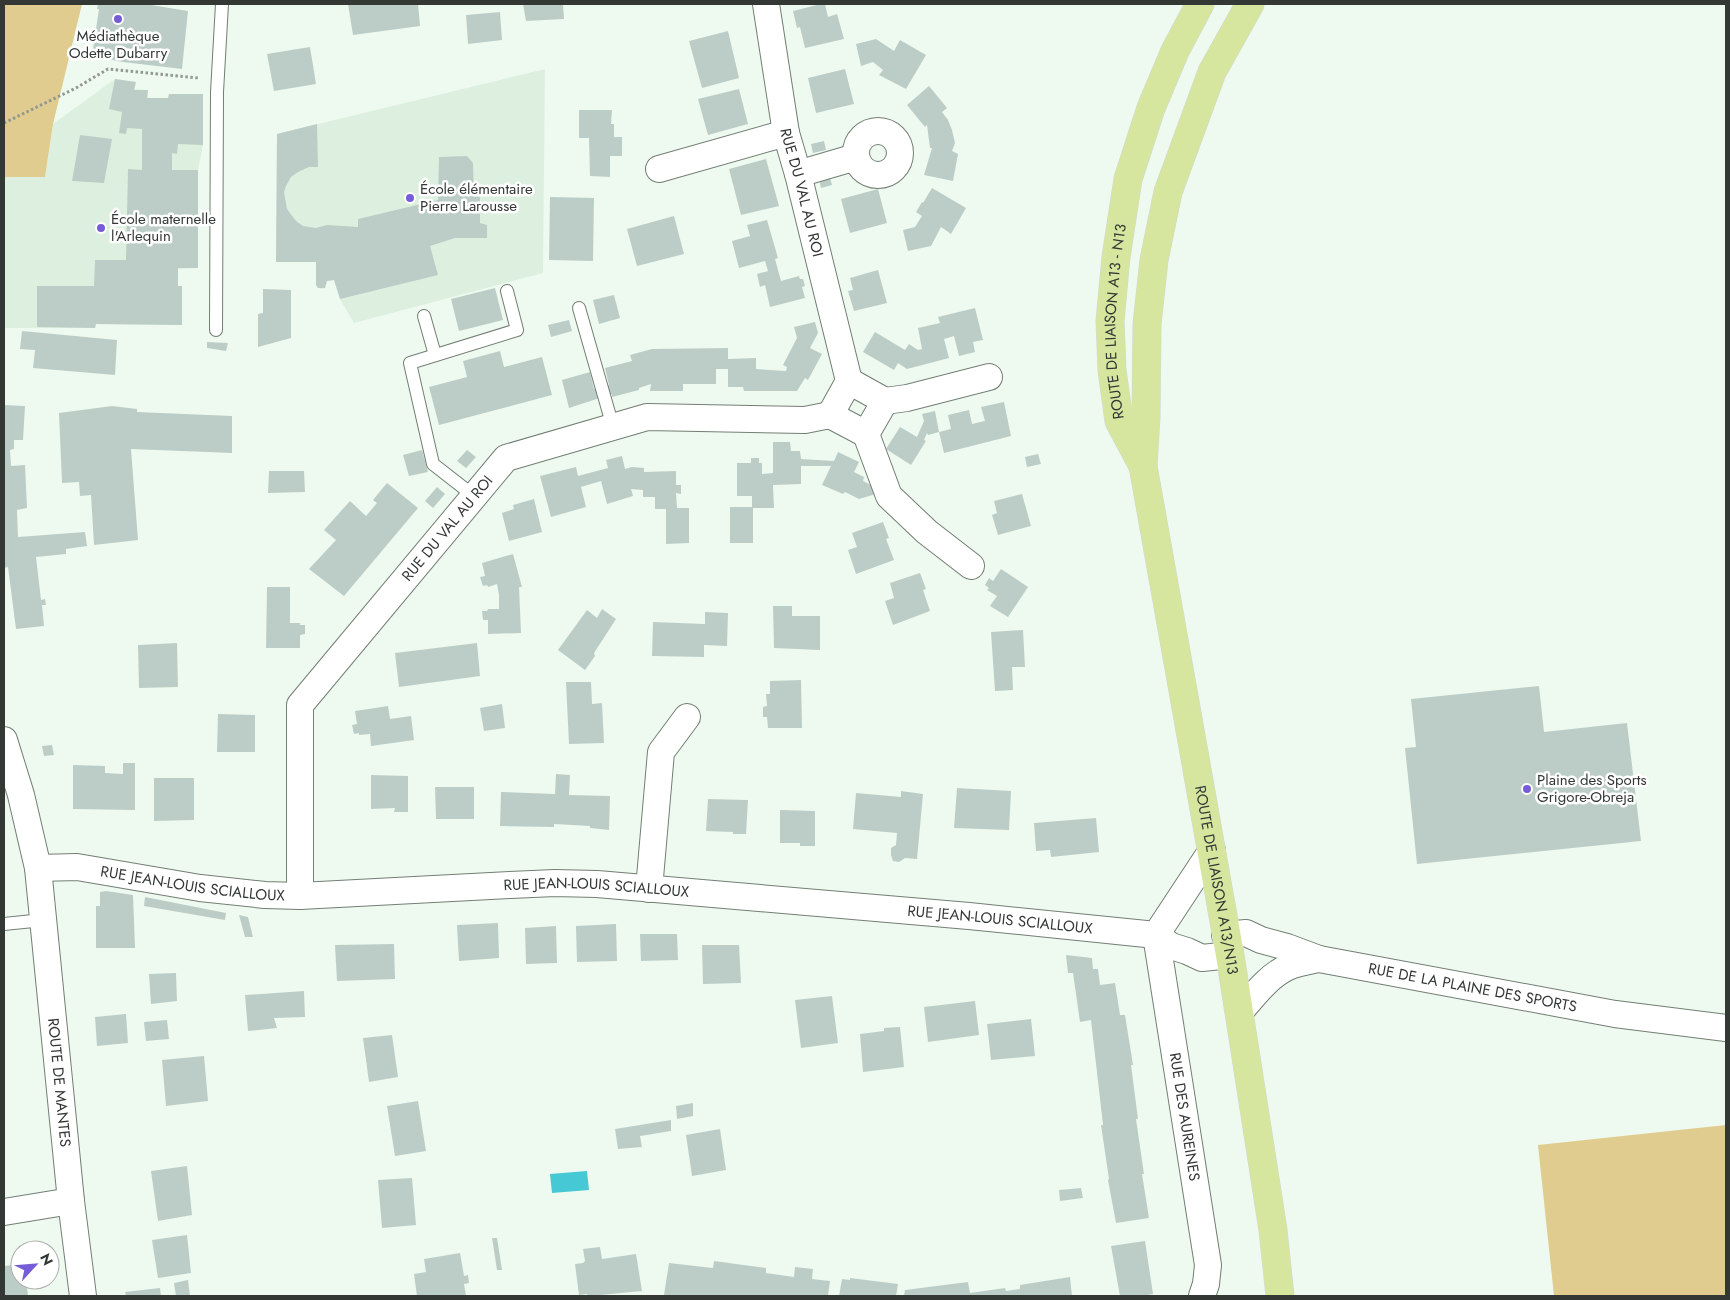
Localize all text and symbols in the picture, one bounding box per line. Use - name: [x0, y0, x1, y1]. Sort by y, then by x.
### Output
- marker: Médiathèque Odette Dubarry: [112, 13, 124, 25]
- place label: Médiathèque Odette Dubarry: [69, 25, 168, 64]
- street label: RUE DU VAL AU ROI: [774, 127, 829, 259]
- place label: École élémentaire Pierre Larousse: [420, 178, 533, 217]
- marker: École élémentaire Pierre Larousse: [404, 192, 416, 204]
- place label: École maternelle l'Arlequin: [111, 208, 216, 247]
- marker: École maternelle l'Arlequin: [95, 222, 107, 234]
- street label: ROUTE DE LIAISON A13 - N13: [1099, 222, 1132, 421]
- street label: RUE DU VAL AU ROI: [397, 471, 498, 586]
- place label: Plaine des Sports Grigore-Obreja: [1537, 769, 1646, 808]
- marker: Plaine des Sports Grigore-Obreja: [1521, 783, 1533, 795]
- street label: ROUTE DE LIAISON A13/N13: [1189, 784, 1244, 976]
- street label: RUE JEAN-LOUIS SCIALLOUX: [99, 860, 286, 907]
- street label: RUE JEAN-LOUIS SCIALLOUX: [503, 872, 691, 903]
- street label: RUE JEAN-LOUIS SCIALLOUX: [906, 900, 1094, 940]
- street label: RUE DE LA PLAINE DES SPORTS: [1366, 957, 1579, 1018]
- street label: ROUTE DE MANTES: [42, 1017, 77, 1148]
- street label: RUE DES AUREINES: [1164, 1051, 1206, 1182]
- north arrow: [10, 1240, 60, 1290]
- text: N: [35, 1250, 58, 1269]

